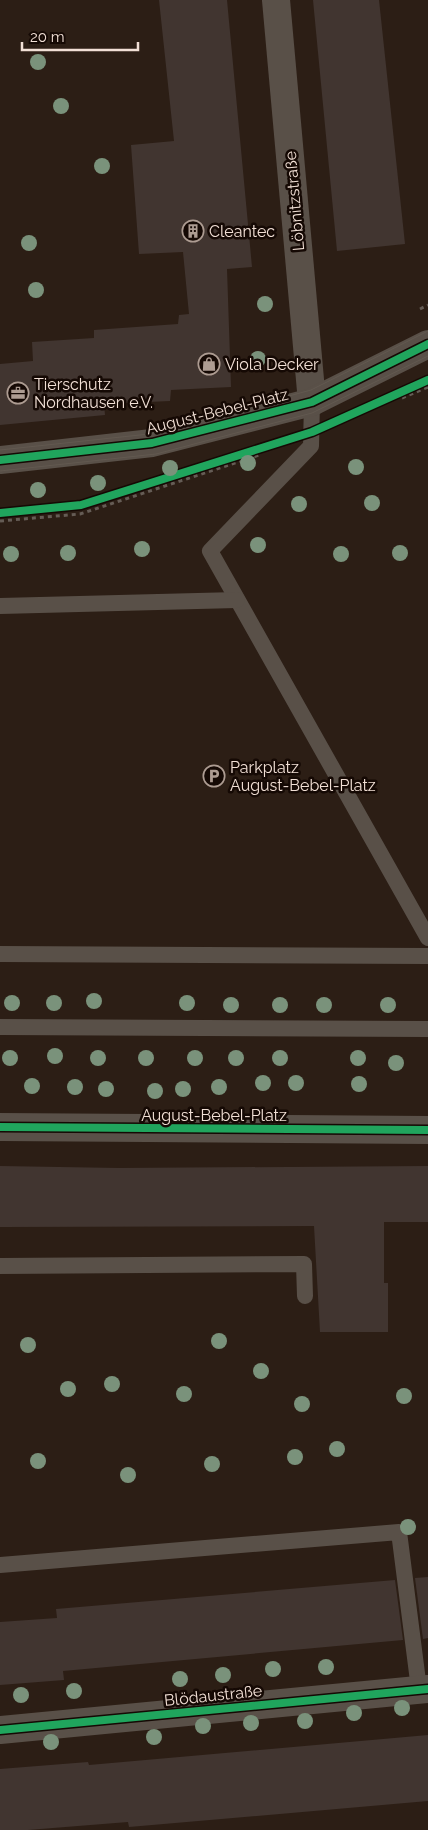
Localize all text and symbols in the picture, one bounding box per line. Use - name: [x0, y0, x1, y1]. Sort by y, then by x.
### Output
- scale bar: [22, 20, 139, 52]
- text: 20 m: [30, 28, 65, 46]
- street label: Löbnitzstraße: [281, 150, 308, 252]
- building icon: Cleantec: [181, 219, 205, 243]
- place label: Cleantec: [209, 222, 275, 241]
- shop icon: Viola Decker: [197, 352, 221, 376]
- place label: Viola Decker: [225, 355, 319, 374]
- place label: Tierschutz Nordhausen e.V.: [34, 375, 153, 412]
- office icon: Tierschutz Nordhausen e.V.: [6, 381, 30, 405]
- street label: August-Bebel-Platz: [144, 385, 290, 438]
- place label: Parkplatz August-Bebel-Platz: [230, 758, 376, 795]
- parking icon: Parkplatz August-Bebel-Platz: [202, 764, 226, 788]
- street label: August-Bebel-Platz: [141, 1106, 287, 1125]
- street label: Blödaustraße: [163, 1681, 263, 1710]

